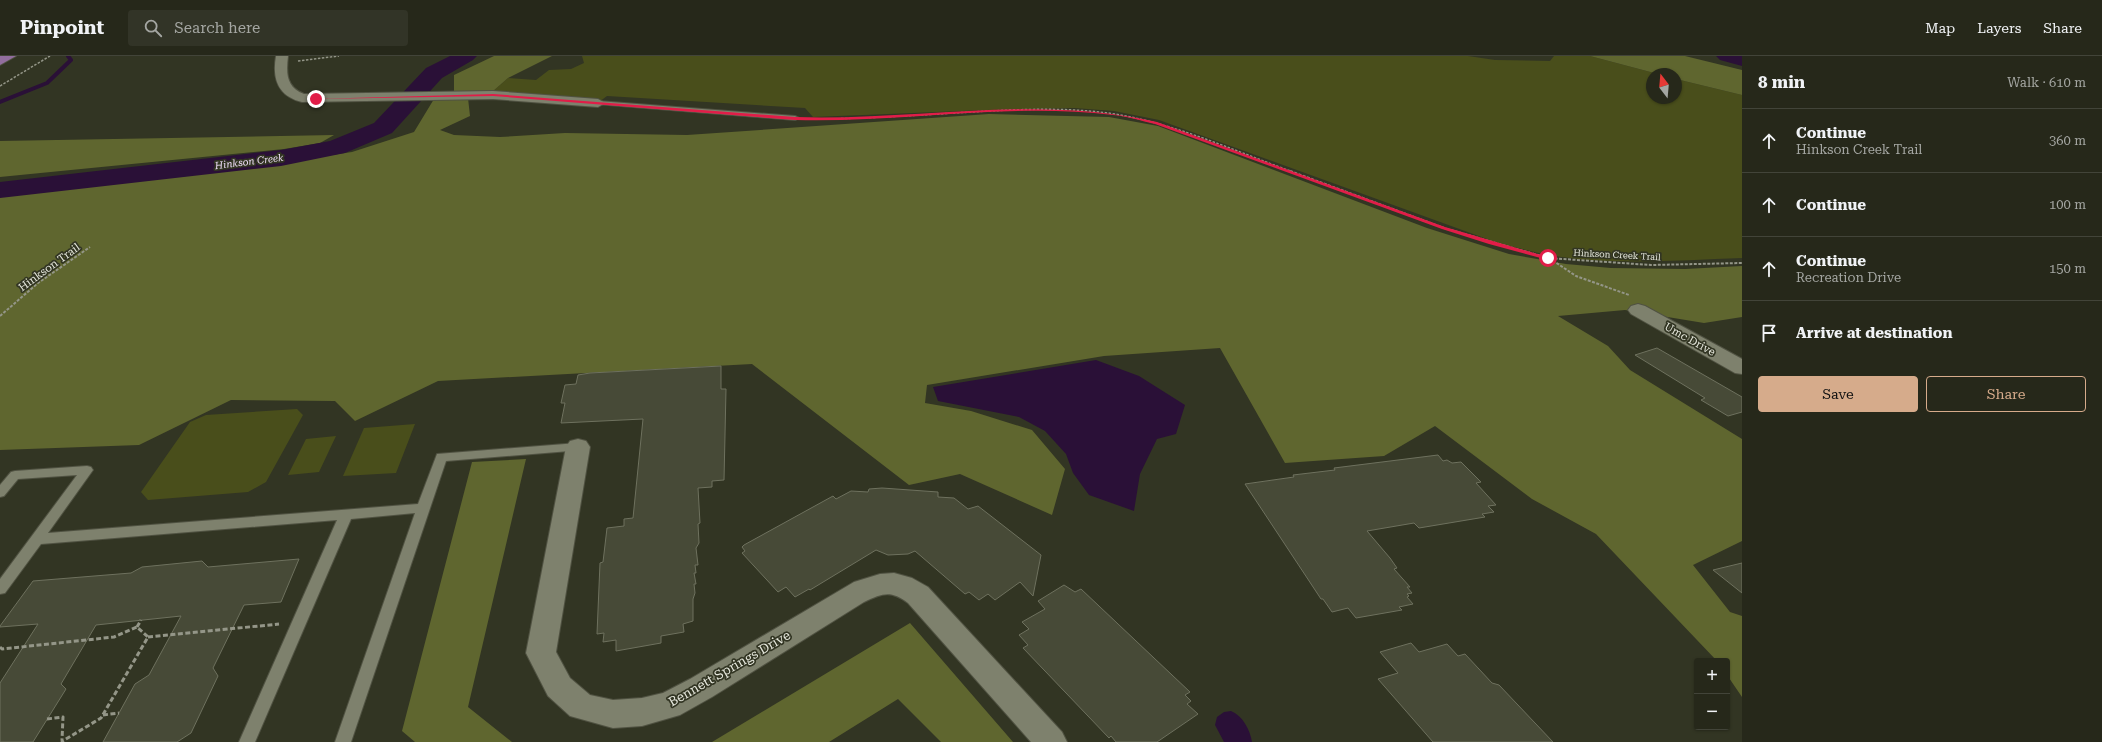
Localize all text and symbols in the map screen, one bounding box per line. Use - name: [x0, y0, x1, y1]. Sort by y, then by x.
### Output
- search box: [128, 10, 408, 46]
- text: Pinpoint: [20, 16, 104, 39]
- icon: search: [142, 17, 164, 39]
- text: Search here: [174, 19, 260, 37]
- text: Map: [1925, 20, 1955, 36]
- text: Layers: [1977, 20, 2021, 36]
- text: Share: [2043, 20, 2082, 36]
- north arrow: [1646, 68, 1682, 104]
- text: 8 min: [1758, 72, 1805, 92]
- text: Walk · 610 m: [2007, 75, 2086, 90]
- route end: [307, 90, 325, 108]
- text: Continue: [1796, 124, 1866, 142]
- icon: ahead: [1758, 130, 1780, 152]
- text: 360 m: [2049, 133, 2086, 148]
- text: Hinkson Creek Trail: [1796, 142, 1922, 157]
- water label: Hinkson Creek: [213, 152, 285, 171]
- icon: ahead: [1758, 194, 1780, 216]
- text: Continue: [1796, 196, 1866, 214]
- text: 100 m: [2049, 197, 2086, 212]
- street label: Hinkson Trail: [16, 240, 83, 294]
- street label: Hinkson Creek Trail: [1573, 248, 1661, 262]
- route start: [1539, 249, 1557, 267]
- text: Continue: [1796, 252, 1866, 270]
- icon: ahead: [1758, 258, 1780, 280]
- text: 150 m: [2049, 261, 2086, 276]
- text: Recreation Drive: [1796, 270, 1901, 285]
- street label: Umc Drive: [1662, 320, 1718, 359]
- icon: arrive: [1758, 322, 1780, 344]
- text: Arrive at destination: [1796, 324, 1952, 342]
- button: Save: [1758, 376, 1918, 412]
- button: Share: [1926, 376, 2086, 412]
- street label: Bennett Springs Drive: [666, 627, 793, 709]
- map controls: [1694, 658, 1730, 730]
- button: +: [1694, 658, 1730, 694]
- button: −: [1694, 694, 1730, 730]

